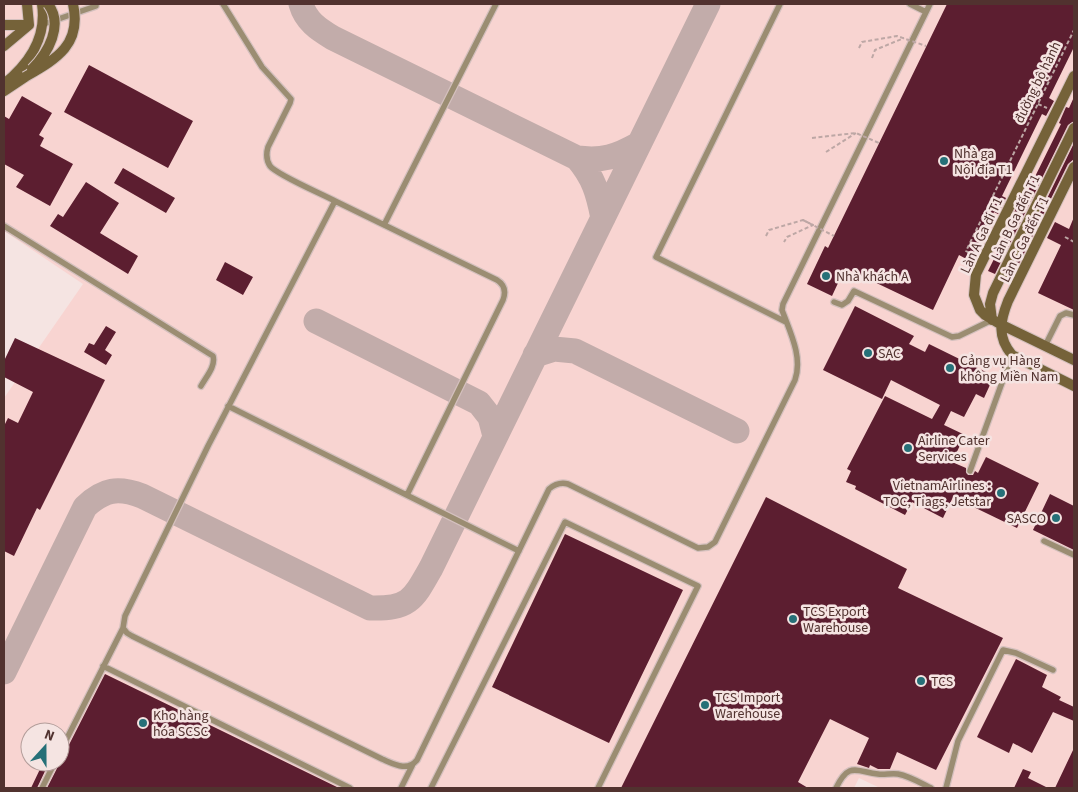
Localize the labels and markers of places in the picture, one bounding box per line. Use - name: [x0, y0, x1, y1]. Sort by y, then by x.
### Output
- place label: Nhà ga Nội địa T1: [954, 144, 1013, 180]
- marker: Nhà ga Nội địa T1: [938, 155, 950, 167]
- place label: Nhà khách A: [836, 267, 909, 287]
- marker: Nhà khách A: [820, 270, 832, 282]
- place label: SAC: [878, 344, 901, 364]
- marker: SAC: [862, 347, 874, 359]
- place label: Cảng vụ Hàng không Miền Nam: [960, 351, 1058, 387]
- marker: Cảng vụ Hàng không Miền Nam: [944, 362, 956, 374]
- place label: Airline Cater Services: [918, 431, 990, 467]
- marker: Airline Cater Services: [902, 442, 914, 454]
- place label: VietnamAirlines : TOC, Tiags, Jetstar: [883, 476, 991, 512]
- marker: VietnamAirlines : TOC, Tiags, Jetstar: [995, 487, 1007, 499]
- place label: SASCO: [1007, 509, 1046, 529]
- marker: SASCO: [1050, 512, 1062, 524]
- place label: TCS Export Warehouse: [803, 602, 868, 638]
- marker: TCS Export Warehouse: [787, 613, 799, 625]
- place label: TCS: [931, 672, 953, 692]
- marker: TCS: [915, 675, 927, 687]
- place label: TCS Import Warehouse: [715, 688, 781, 724]
- marker: TCS Import Warehouse: [699, 699, 711, 711]
- place label: Kho hàng hóa SCSC: [153, 706, 209, 742]
- marker: Kho hàng hóa SCSC: [137, 717, 149, 729]

